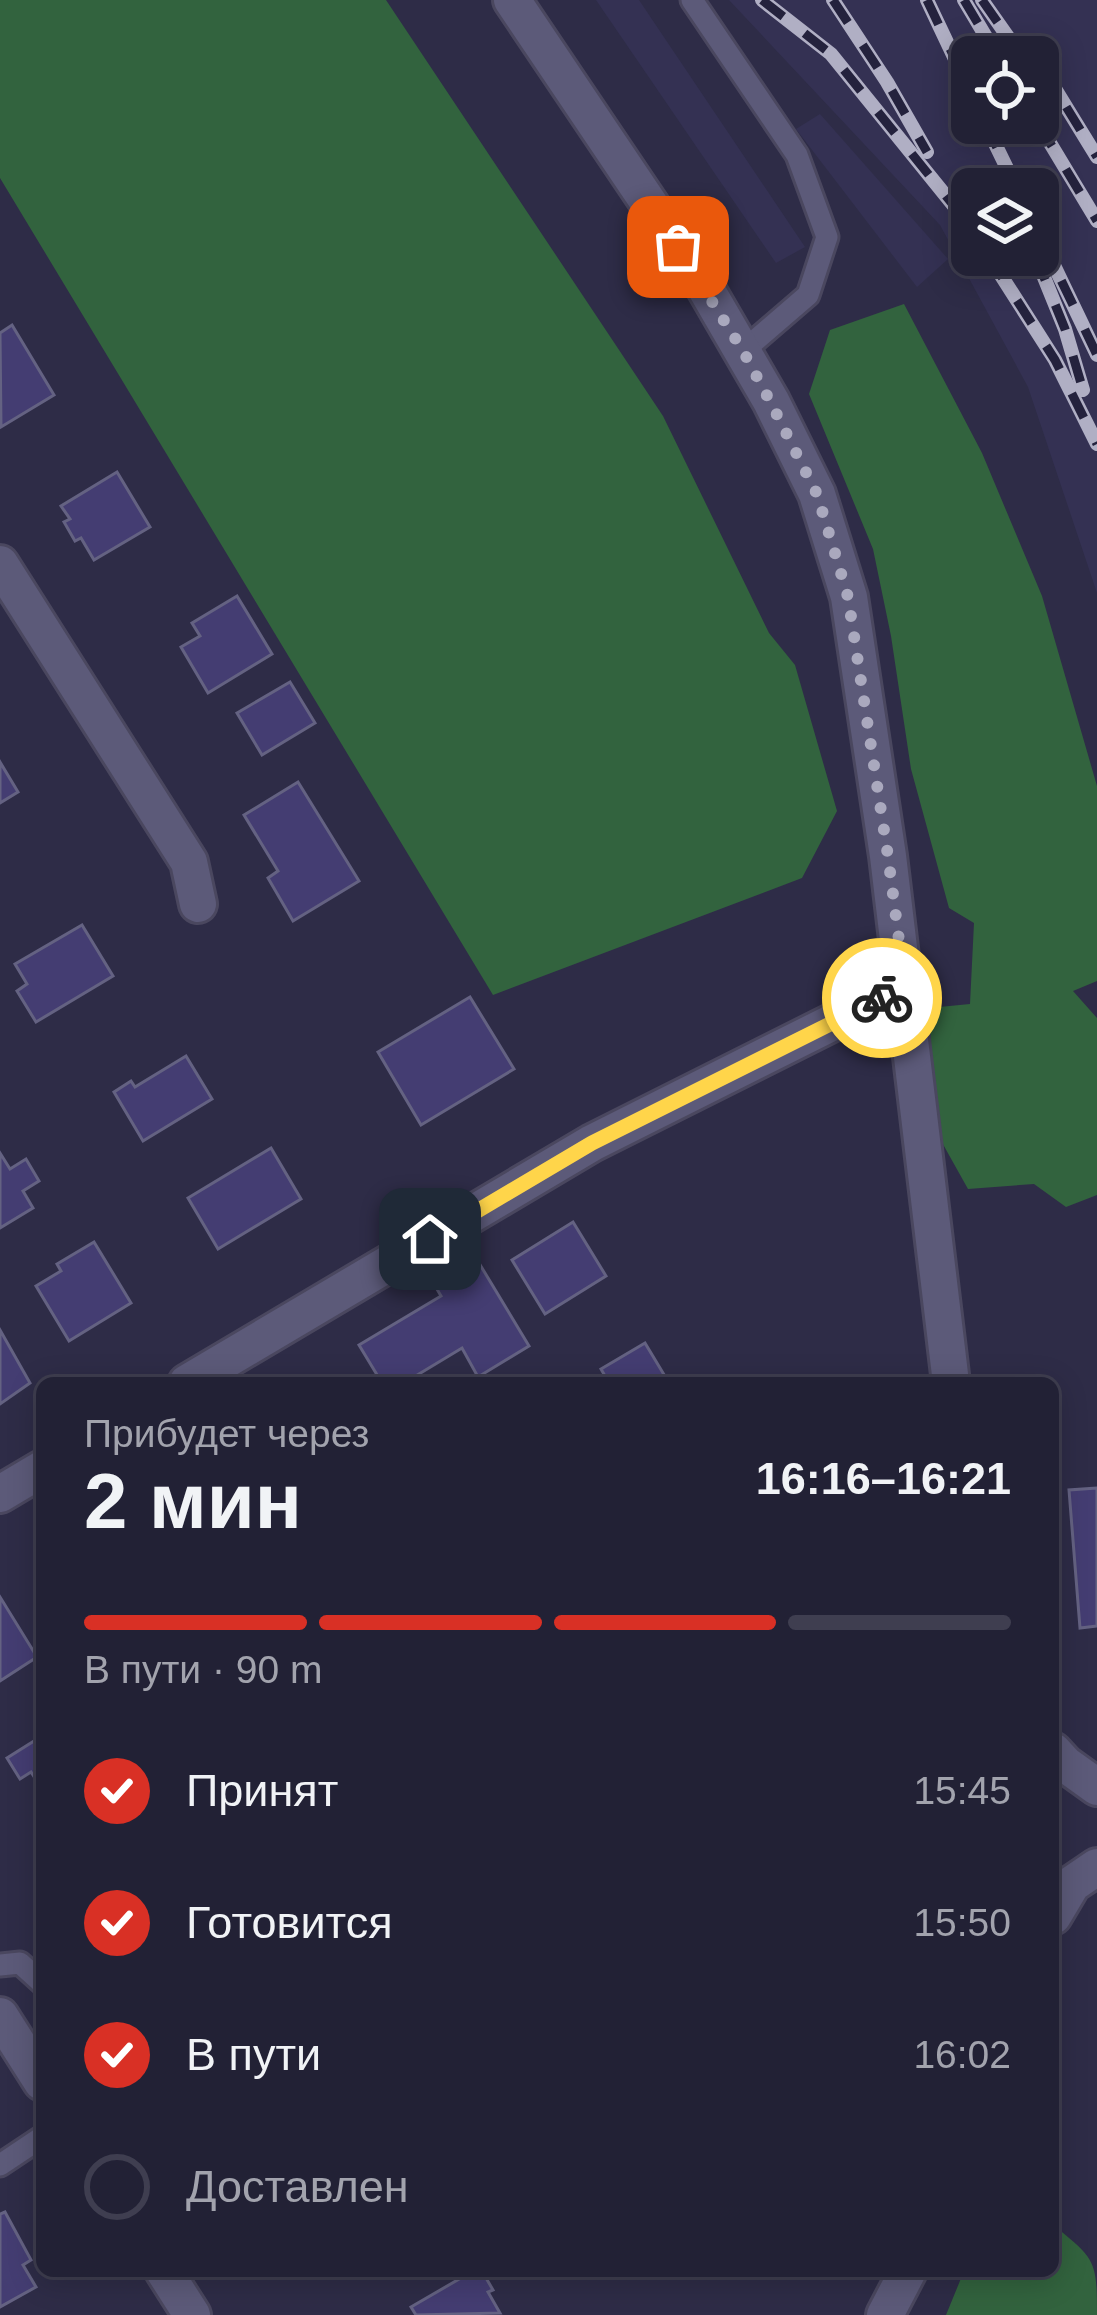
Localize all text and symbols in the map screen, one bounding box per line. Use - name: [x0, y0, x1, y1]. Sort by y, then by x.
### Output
- map controls: [951, 36, 1059, 276]
- button: locate: [951, 36, 1059, 144]
- button: layers: [951, 168, 1059, 276]
- pin: [627, 196, 729, 298]
- icon: bag: [645, 214, 711, 280]
- courier: [822, 938, 942, 1058]
- icon: bike: [849, 965, 915, 1031]
- pin: [379, 1188, 481, 1290]
- icon: home: [397, 1206, 463, 1272]
- text: Прибудет через: [84, 1412, 369, 1455]
- text: 16:16–16:21: [756, 1453, 1011, 1504]
- text: 2 мин: [84, 1457, 302, 1545]
- text: В пути · 90 m: [84, 1648, 322, 1691]
- icon: check: [84, 1758, 150, 1824]
- text: Принят: [186, 1765, 338, 1816]
- text: 15:45: [913, 1769, 1011, 1812]
- icon: check: [84, 1890, 150, 1956]
- text: Готовится: [186, 1897, 393, 1948]
- text: 15:50: [913, 1901, 1011, 1944]
- icon: check: [84, 2022, 150, 2088]
- text: В пути: [186, 2029, 321, 2080]
- text: 16:02: [913, 2033, 1011, 2076]
- text: Доставлен: [186, 2161, 409, 2212]

